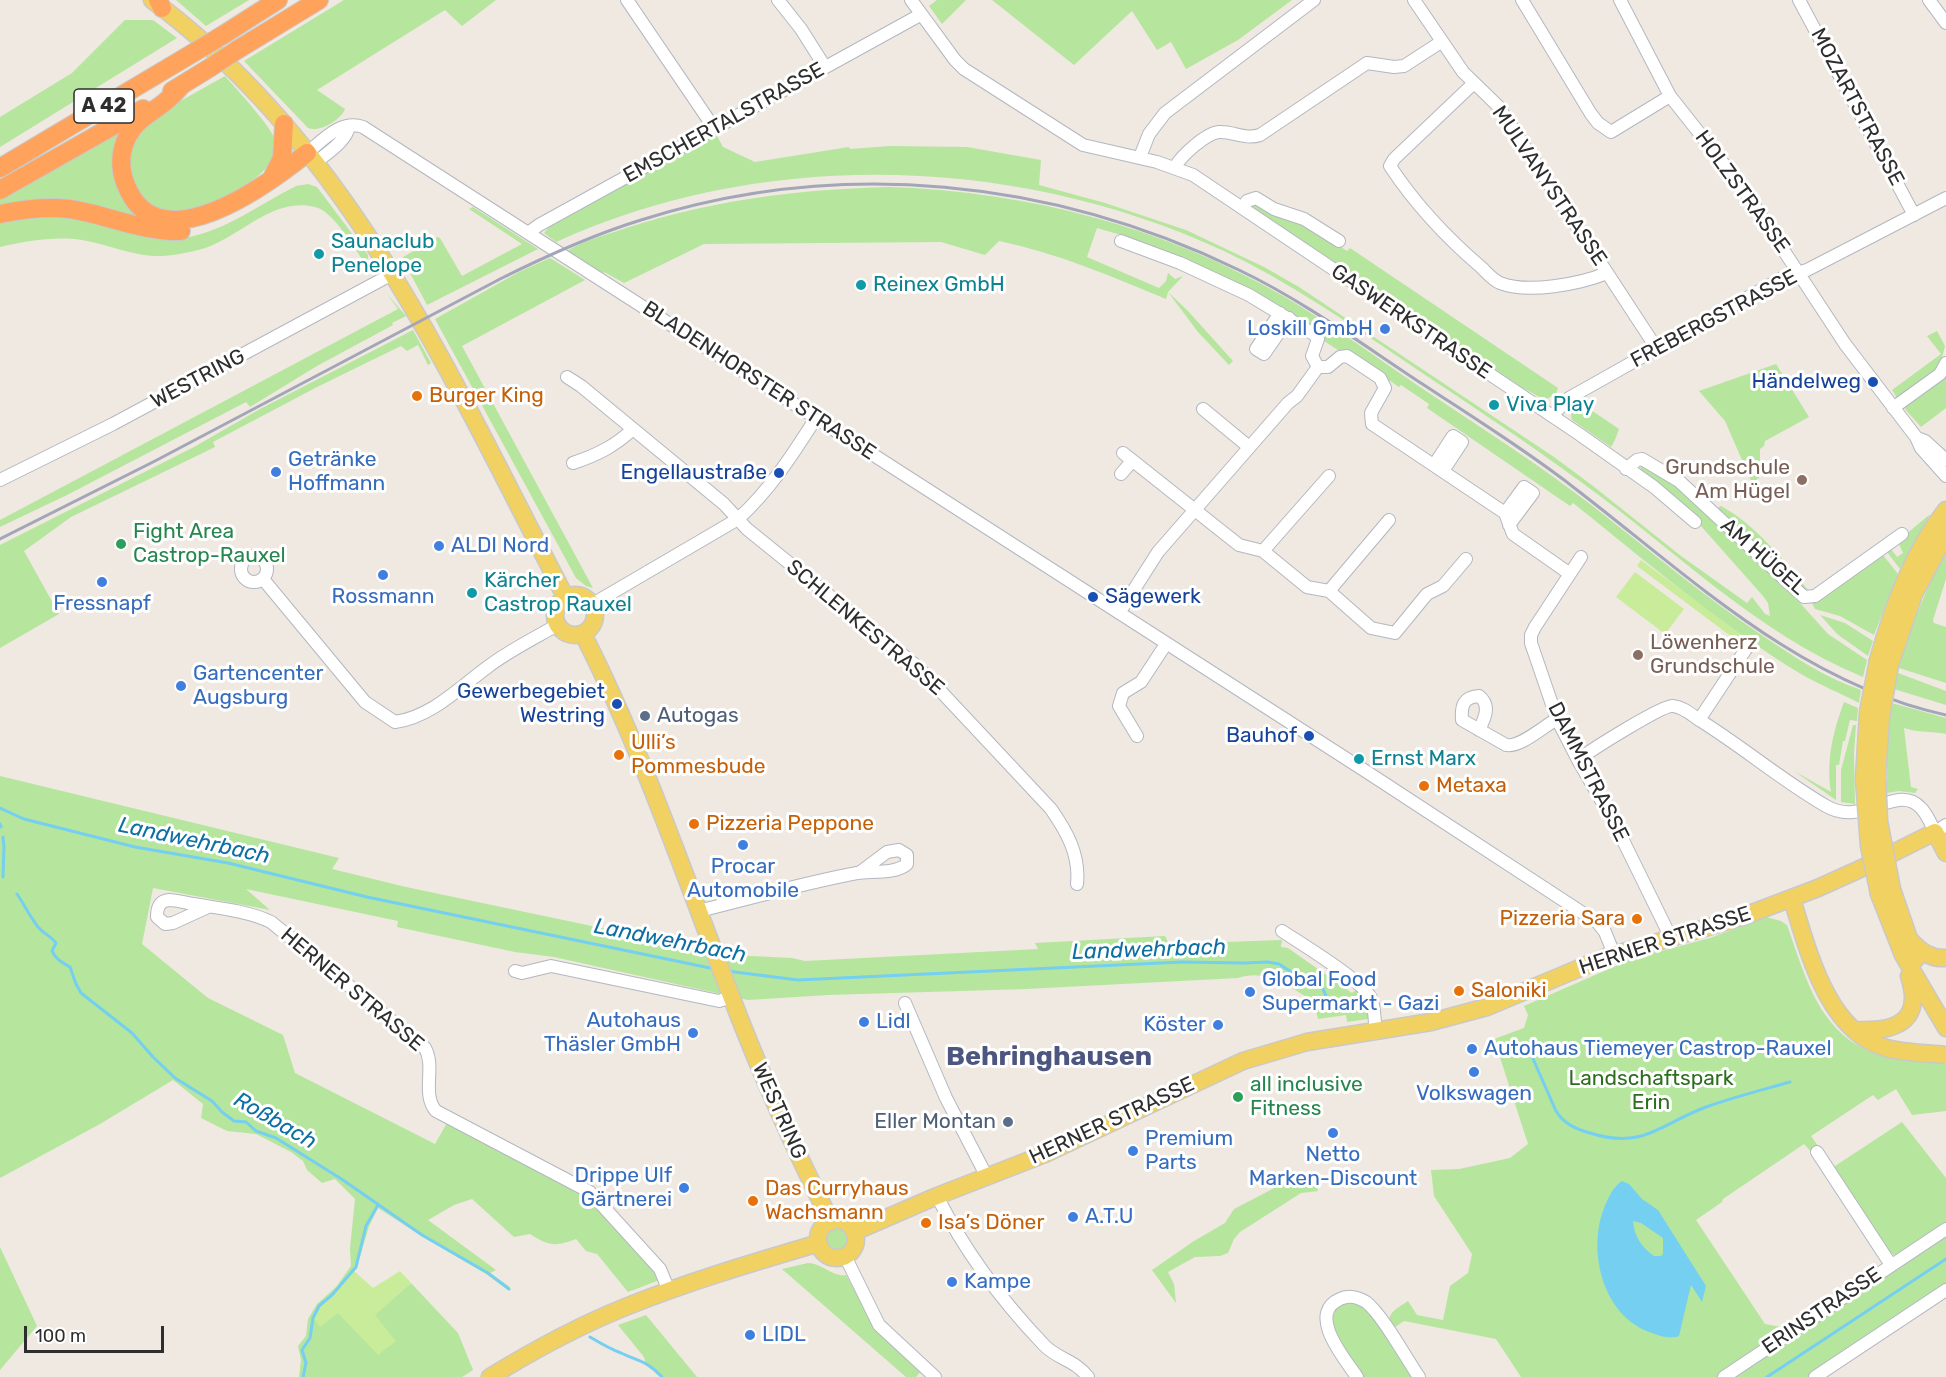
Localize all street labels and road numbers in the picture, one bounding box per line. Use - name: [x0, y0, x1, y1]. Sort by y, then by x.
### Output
- street label: MOZARTSTRASSE: [1805, 24, 1909, 190]
- street label: EMSCHERTALSTRASSE: [619, 57, 829, 189]
- road number: A 42: [74, 89, 134, 123]
- street label: MULVANYSTRASSE: [1486, 101, 1612, 271]
- street label: HOLZSTRASSE: [1689, 126, 1795, 258]
- street label: GASWERKSTRASSE: [1326, 259, 1496, 385]
- street label: FREBERGSTRASSE: [1626, 264, 1802, 374]
- street label: BLADENHORSTER STRASSE: [638, 296, 880, 466]
- street label: WESTRING: [147, 344, 249, 414]
- street label: AM HÜGEL: [1715, 513, 1811, 601]
- street label: SCHLENKESTRASSE: [781, 555, 949, 701]
- street label: DAMMSTRASSE: [1542, 698, 1634, 846]
- street label: HERNER STRASSE: [1576, 901, 1754, 981]
- street label: HERNER STRASSE: [275, 923, 429, 1057]
- street label: WESTRING: [747, 1059, 811, 1163]
- street label: HERNER STRASSE: [1025, 1072, 1199, 1170]
- street label: ERINSTRASSE: [1758, 1262, 1886, 1360]

